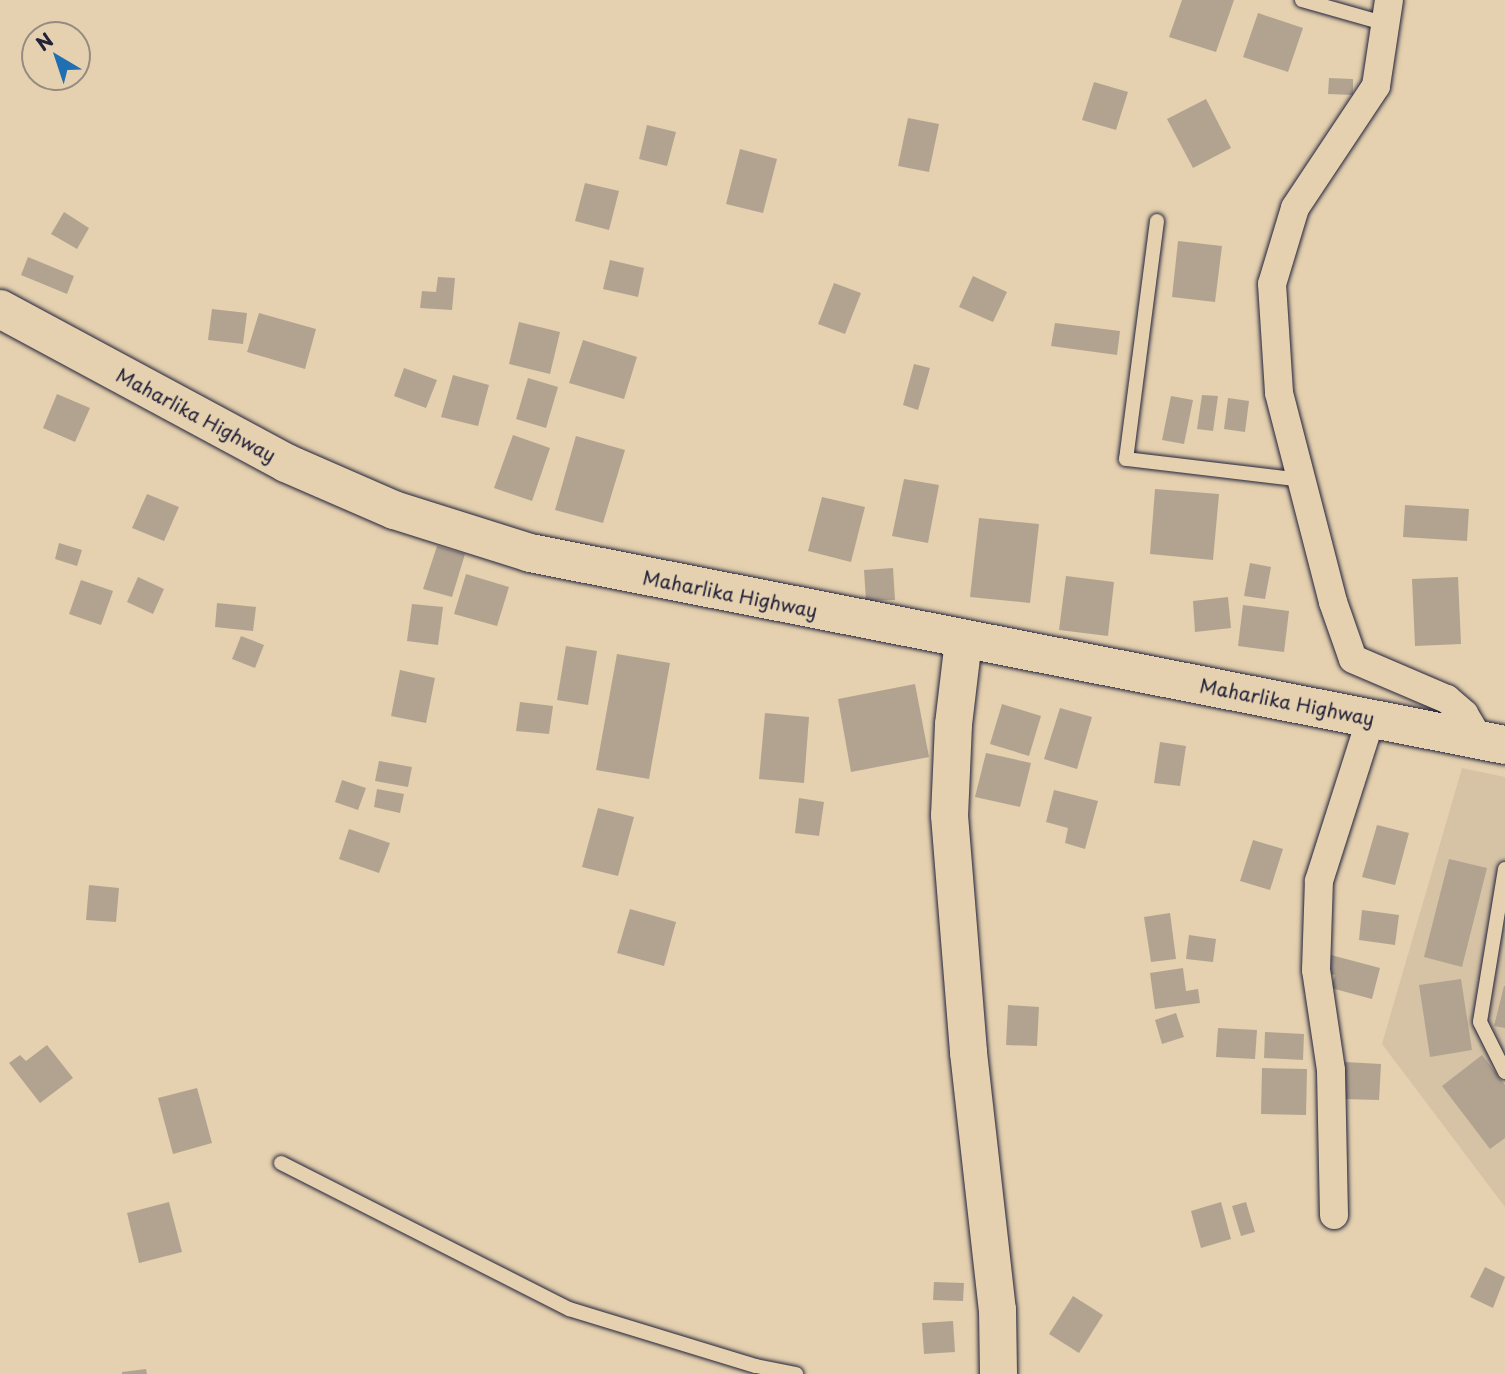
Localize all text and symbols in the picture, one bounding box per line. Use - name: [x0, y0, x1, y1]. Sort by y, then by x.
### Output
- north arrow: [21, 21, 91, 91]
- text: N: [29, 26, 59, 57]
- street label: Maharlika Highway: [111, 363, 281, 467]
- street label: Maharlika Highway: [640, 566, 820, 622]
- street label: Maharlika Highway: [1197, 674, 1377, 730]

